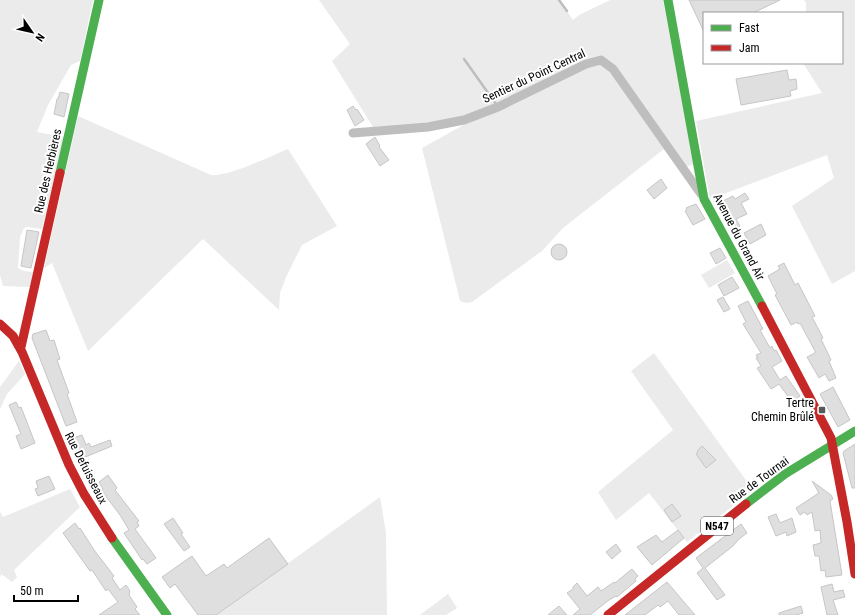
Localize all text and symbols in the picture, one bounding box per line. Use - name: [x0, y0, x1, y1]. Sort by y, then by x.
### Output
- north arrow: [12, 12, 52, 52]
- legend: [703, 12, 843, 64]
- text: Fast: [739, 21, 760, 35]
- text: N: [32, 31, 47, 44]
- text: Jam: [739, 41, 760, 55]
- street label: Sentier du Point Central: [480, 46, 588, 106]
- street label: Rue des Herbières: [32, 128, 64, 214]
- street label: Avenue du Grand Air: [710, 191, 768, 283]
- place label: Tertre Chemin Brûlé: [751, 396, 814, 424]
- marker: Tertre Chemin Brûlé: [817, 405, 827, 415]
- street label: Rue Defuisseaux: [62, 430, 110, 506]
- street label: Rue de Tournai: [727, 454, 791, 506]
- road number: N547: [701, 517, 733, 535]
- scale bar: [14, 577, 78, 603]
- text: 50 m: [20, 584, 44, 598]

